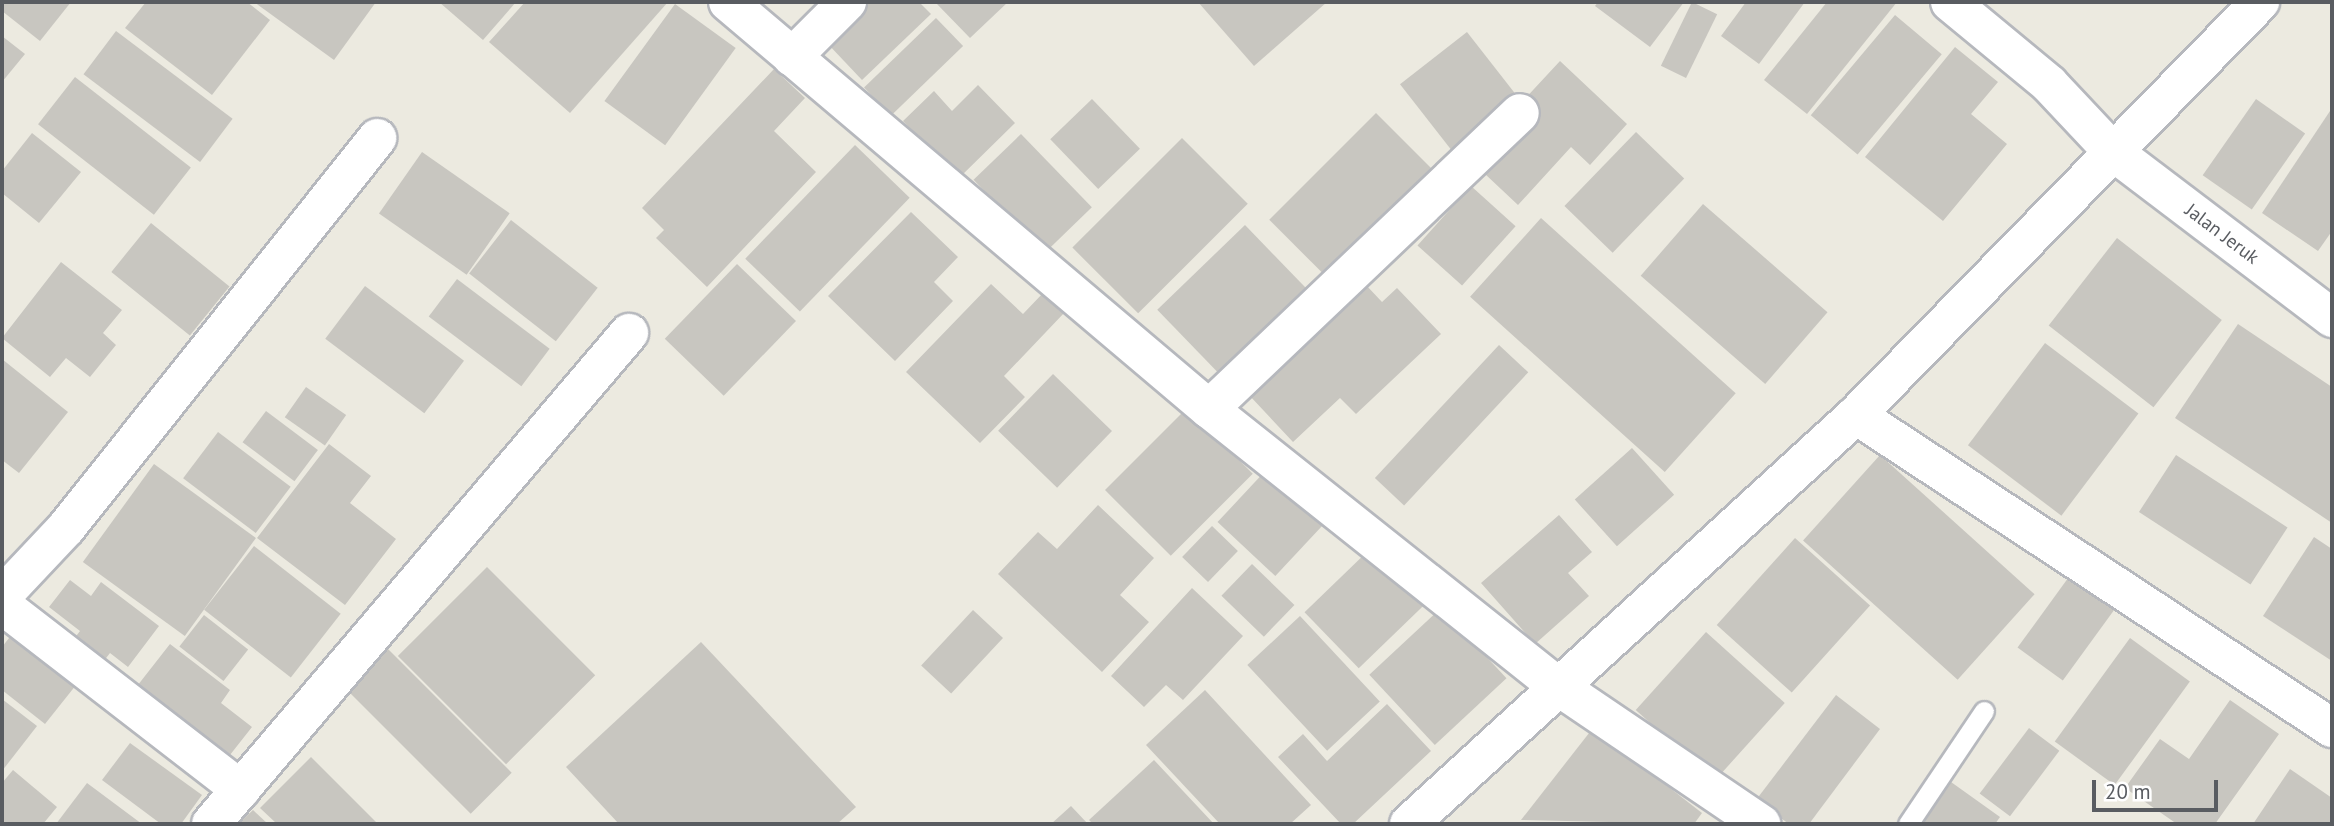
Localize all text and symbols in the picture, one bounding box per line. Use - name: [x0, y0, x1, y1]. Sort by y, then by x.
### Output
- street label: Jalan Jeruk: [2181, 199, 2263, 269]
- scale bar: [2096, 766, 2222, 810]
- text: 20 m: [2105, 778, 2151, 805]

